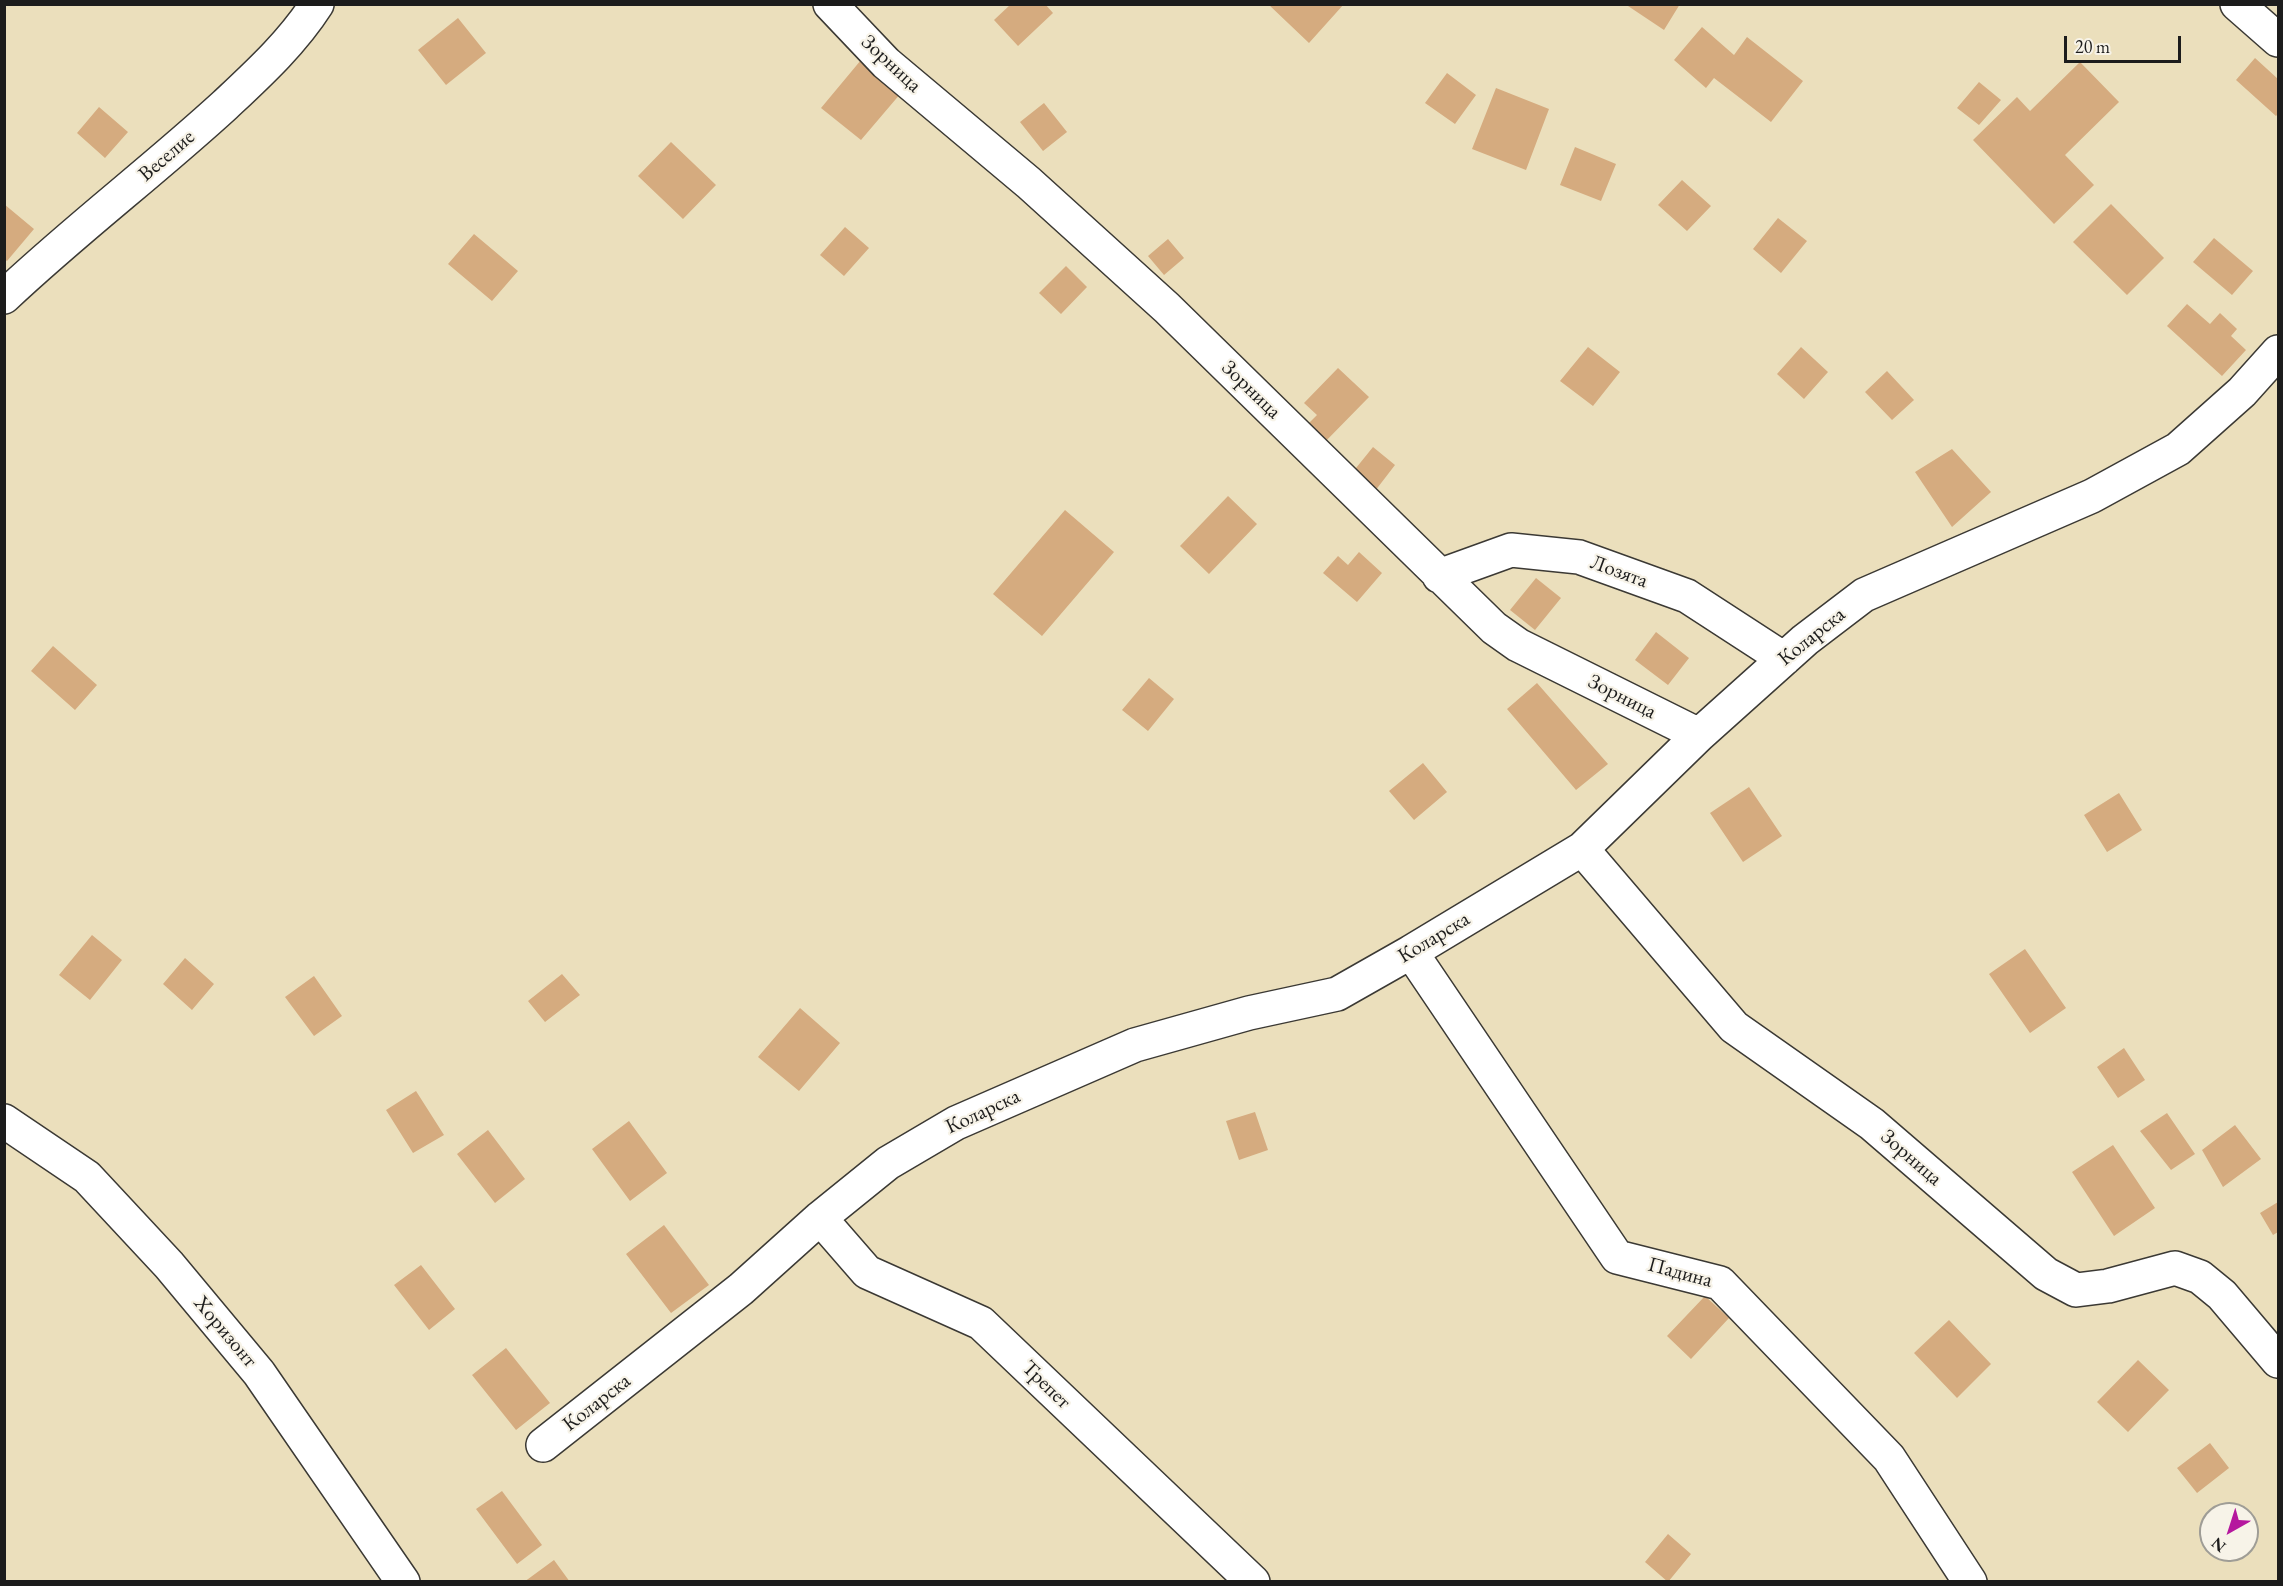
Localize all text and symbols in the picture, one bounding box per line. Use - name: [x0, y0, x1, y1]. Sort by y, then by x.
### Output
- scale bar: [2067, 24, 2184, 62]
- street label: Зорница: [856, 30, 926, 98]
- text: 20 m: [2075, 35, 2110, 58]
- street label: Веселие: [134, 125, 200, 187]
- street label: Зорница: [1216, 356, 1286, 424]
- street label: Лозята: [1587, 550, 1651, 594]
- street label: Коларска: [1773, 602, 1851, 672]
- street label: Зорница: [1584, 669, 1660, 725]
- street label: Коларска: [1394, 907, 1474, 969]
- street label: Коларска: [942, 1084, 1024, 1140]
- street label: Зорница: [1875, 1124, 1947, 1192]
- street label: Падина: [1645, 1252, 1715, 1294]
- street label: Хоризонт: [188, 1291, 262, 1373]
- street label: Трепет: [1016, 1356, 1076, 1414]
- street label: Коларска: [558, 1369, 636, 1437]
- north arrow: [2199, 1502, 2259, 1562]
- text: N: [2207, 1533, 2230, 1557]

